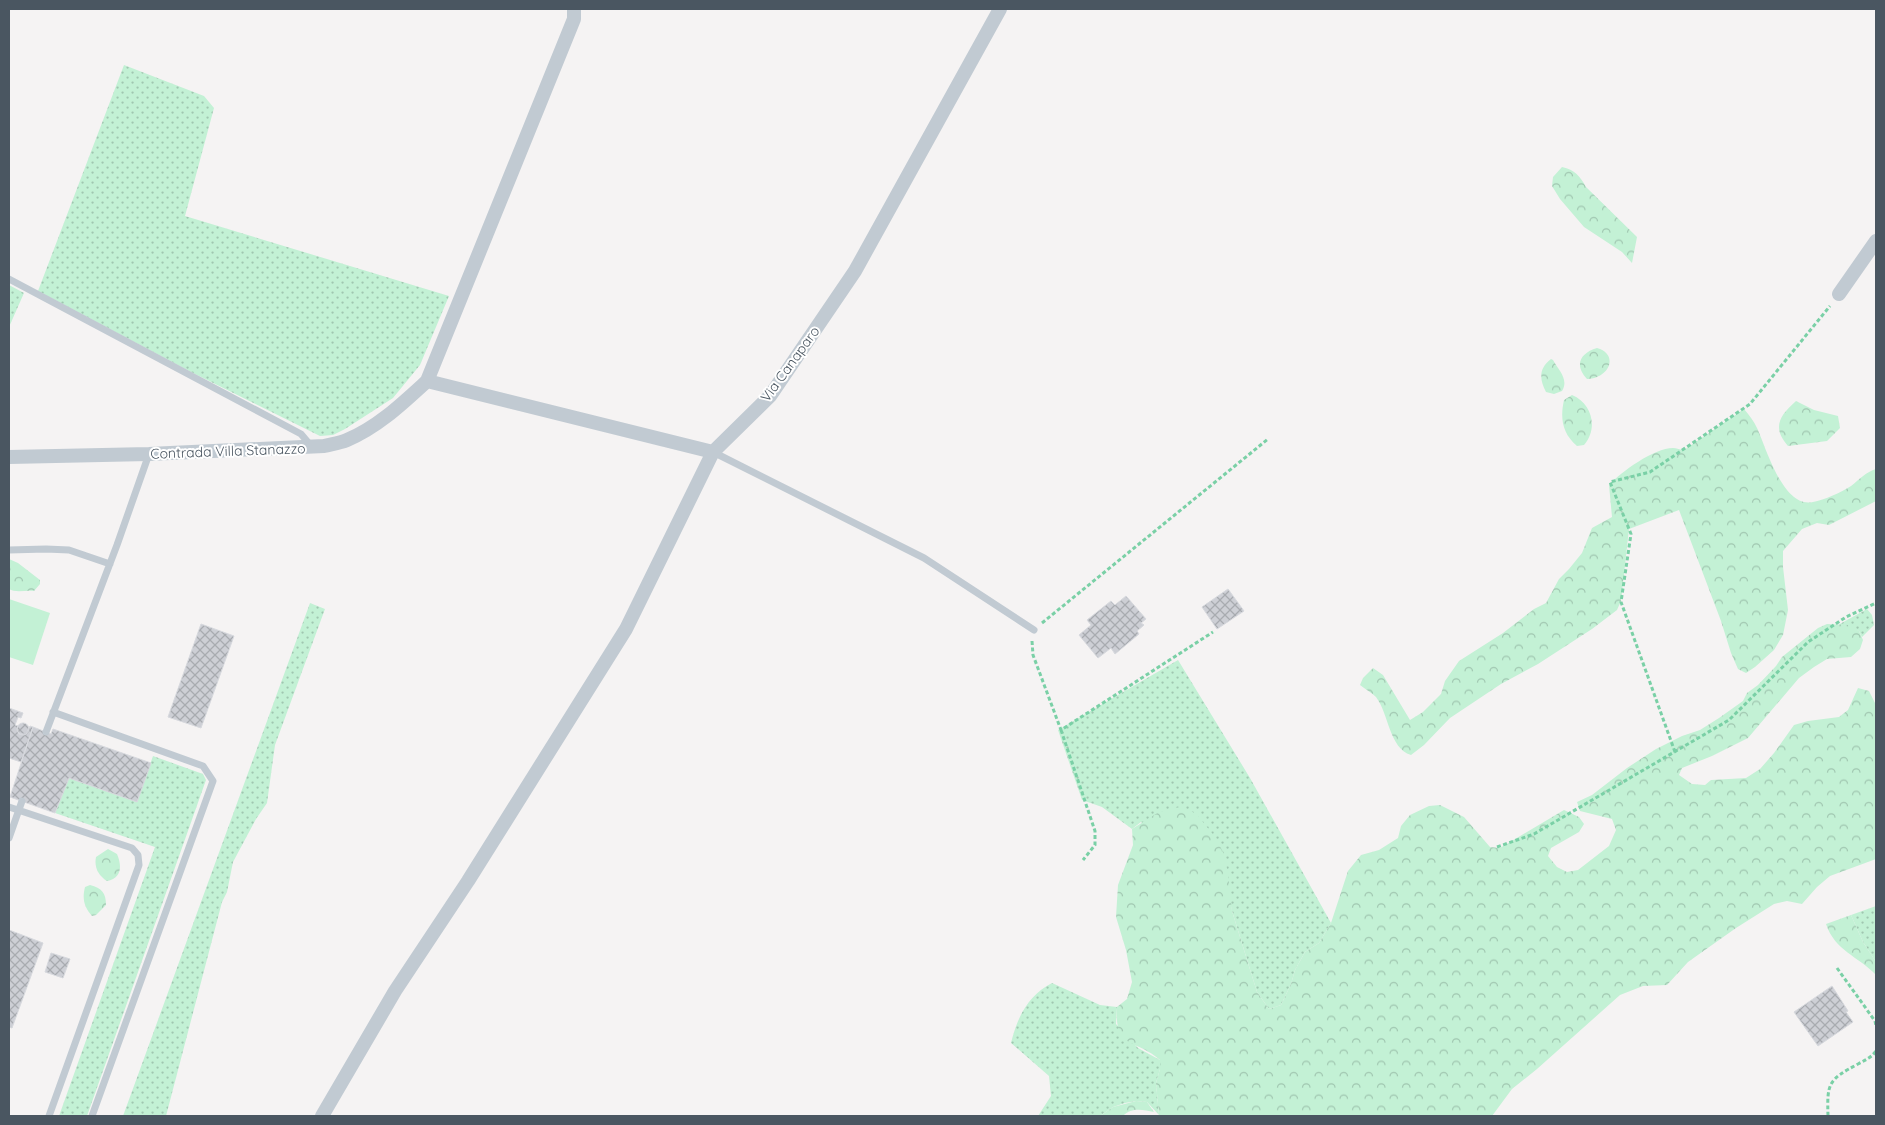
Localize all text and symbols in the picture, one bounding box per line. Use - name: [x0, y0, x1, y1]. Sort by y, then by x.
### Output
- street label: Via Canaparo: [756, 323, 824, 405]
- street label: Contrada Villa Stanazzo: [150, 439, 306, 463]

